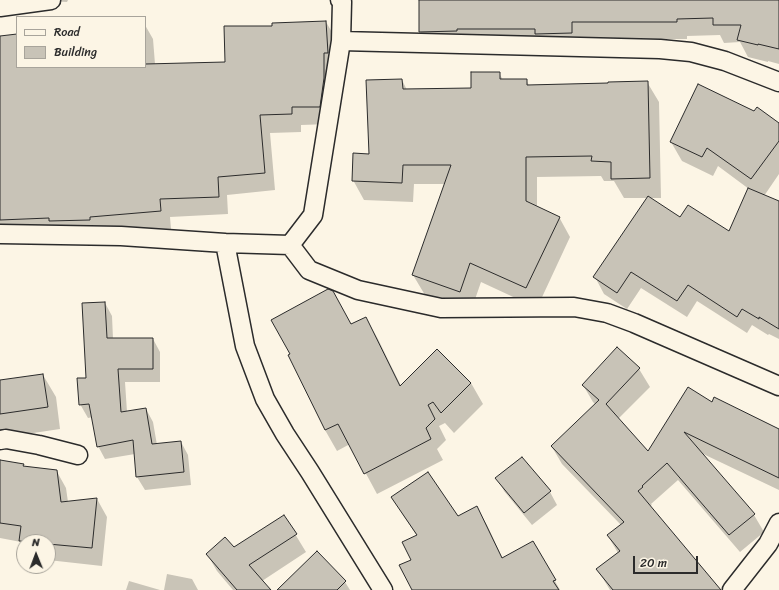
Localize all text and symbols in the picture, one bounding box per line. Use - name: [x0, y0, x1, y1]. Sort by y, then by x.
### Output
- legend: [16, 16, 146, 68]
- text: Road: [54, 21, 80, 43]
- text: Building: [54, 41, 97, 63]
- text: N: [32, 533, 40, 552]
- north arrow: [16, 534, 56, 574]
- scale bar: [635, 548, 700, 574]
- text: 20 m: [640, 552, 667, 574]

